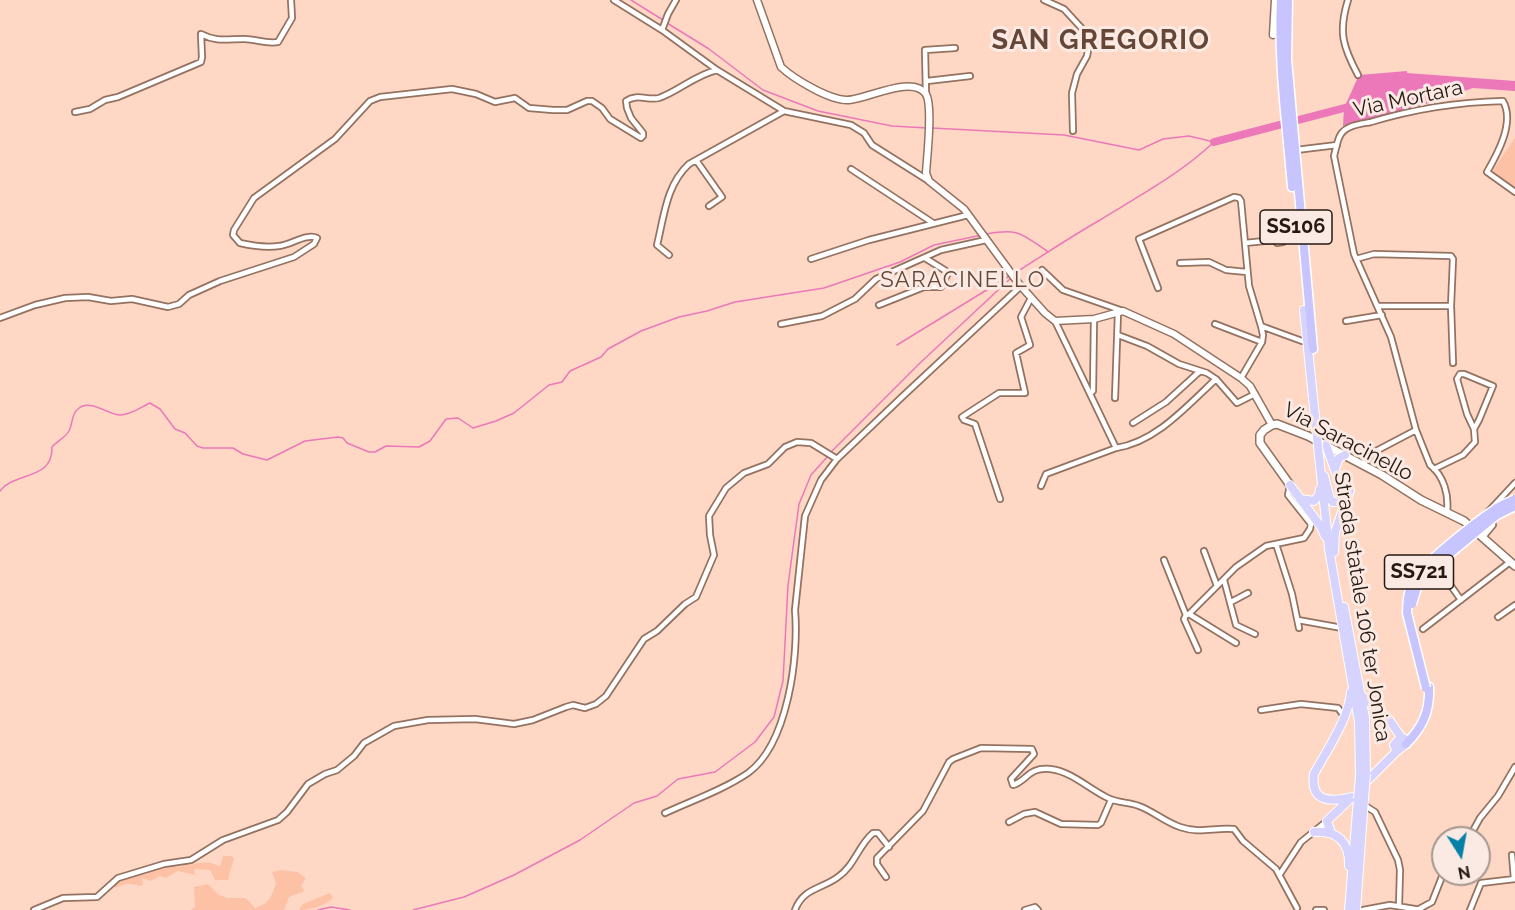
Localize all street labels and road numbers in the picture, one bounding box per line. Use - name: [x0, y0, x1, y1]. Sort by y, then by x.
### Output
- street label: Via Mortara: [1351, 75, 1465, 123]
- road number: SS106: [1260, 210, 1332, 244]
- street label: Via Saracinello: [1279, 397, 1417, 487]
- street label: Strada statale 106 ter Jonica: [1328, 470, 1396, 744]
- road number: SS721: [1384, 555, 1454, 589]

